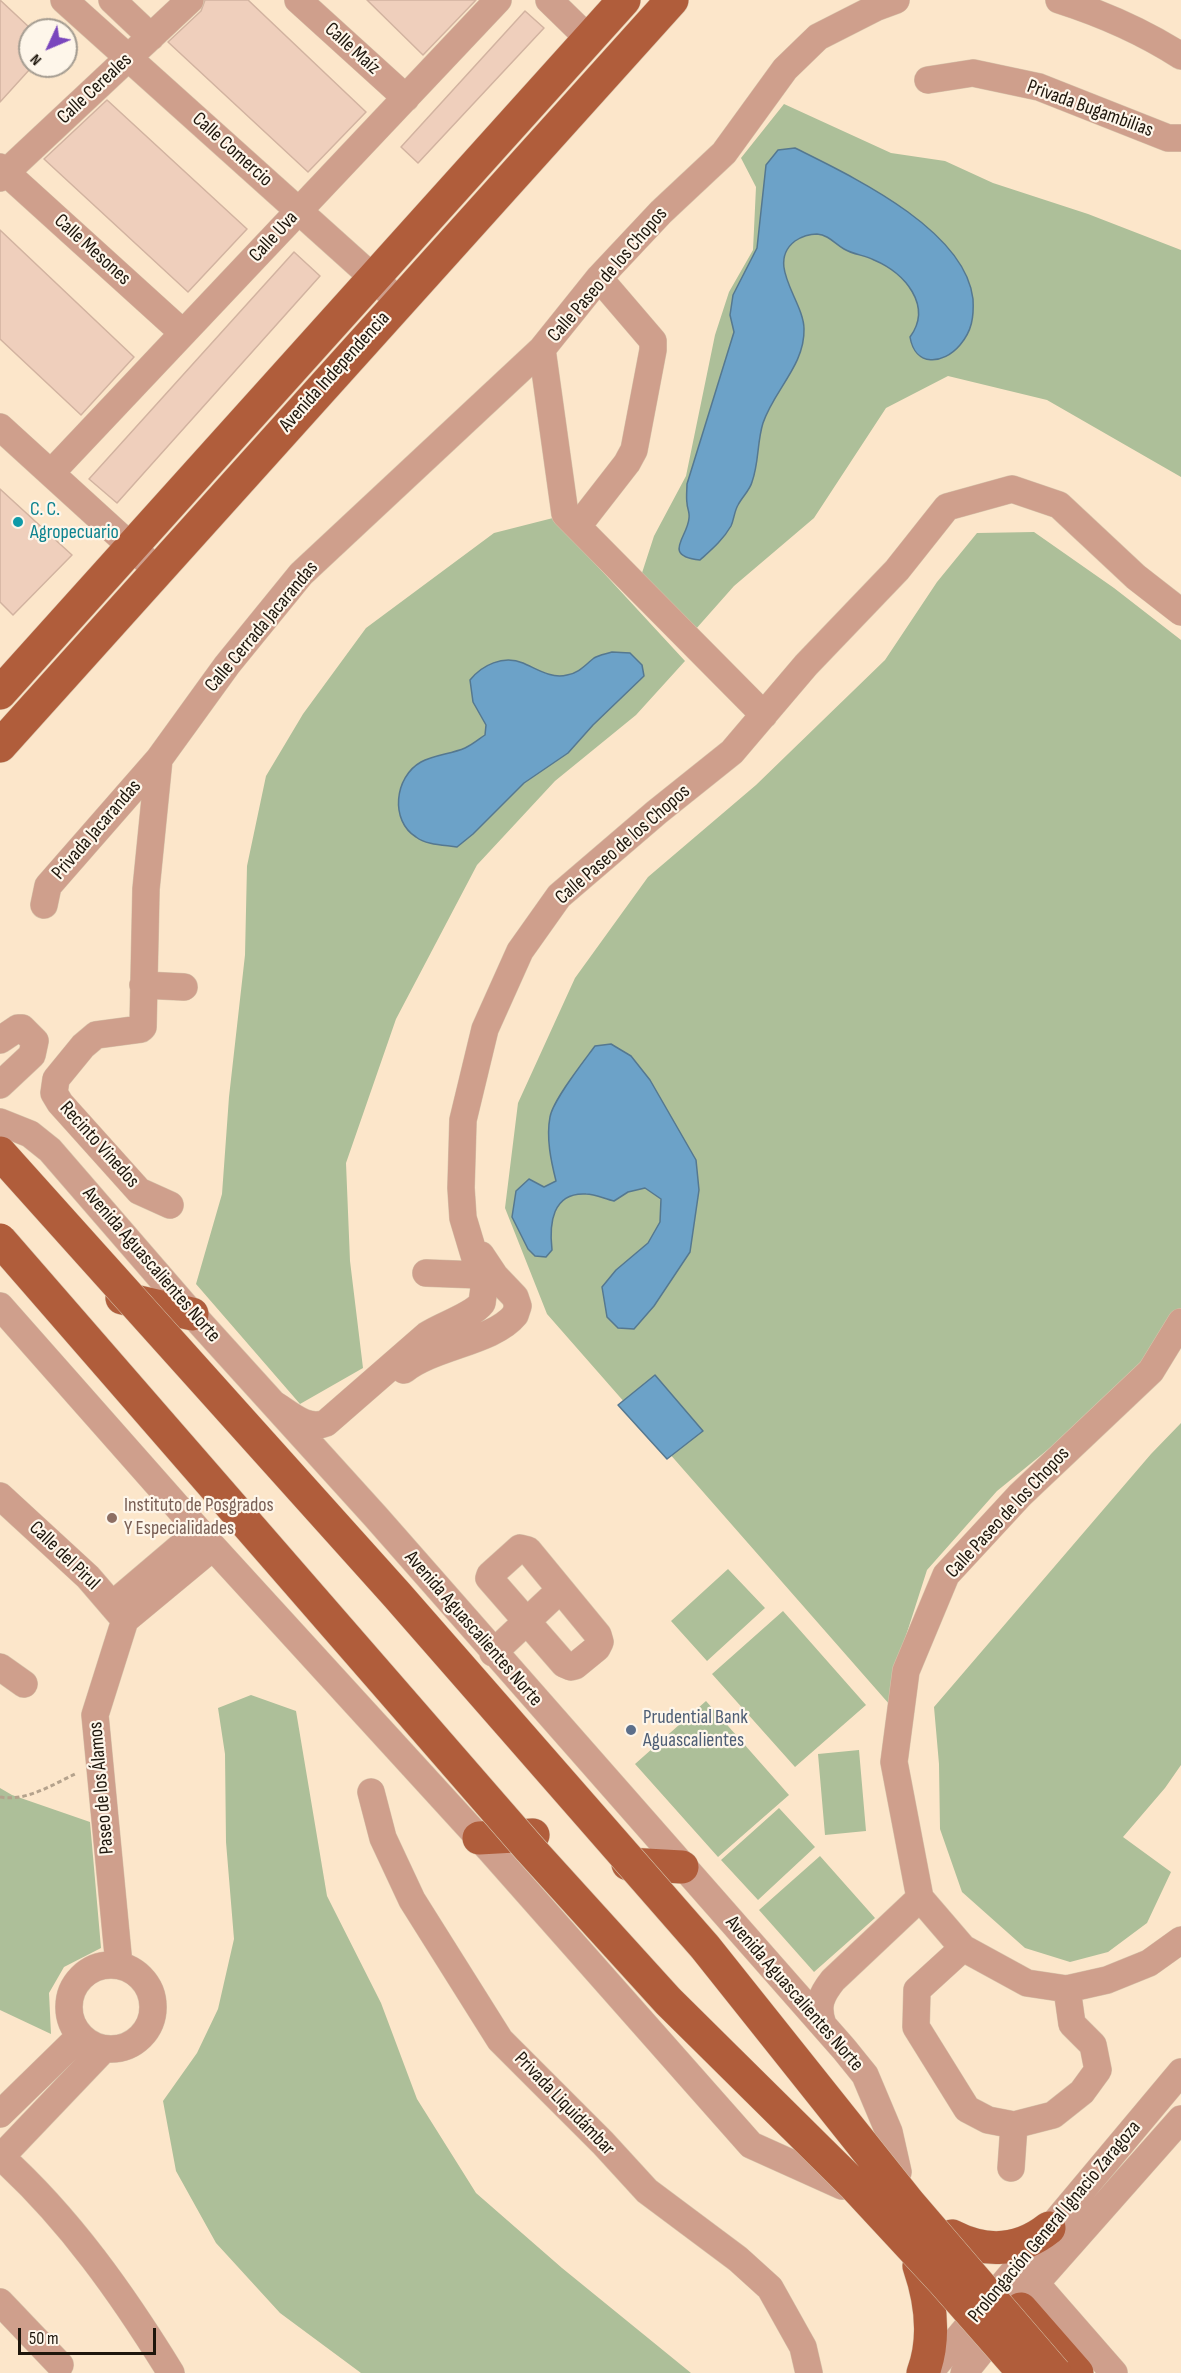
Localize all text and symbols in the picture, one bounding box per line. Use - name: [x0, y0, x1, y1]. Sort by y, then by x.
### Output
- north arrow: [18, 18, 78, 78]
- street label: Calle Maíz: [319, 18, 385, 80]
- street label: Calle Cereales: [53, 48, 137, 130]
- text: N: [26, 50, 46, 69]
- street label: Privada Bugambilias: [1024, 75, 1156, 143]
- street label: Calle Comercio: [187, 108, 277, 192]
- street label: Calle Paseo de los Chopos: [543, 203, 673, 347]
- street label: Calle Uva: [245, 207, 303, 267]
- street label: Calle Mesones: [49, 209, 135, 291]
- street label: Avenida Independencia: [275, 307, 395, 437]
- place label: C. C. Agropecuario: [30, 498, 119, 545]
- marker: C. C. Agropecuario: [11, 515, 25, 529]
- street label: Calle Cerrada Jacarandas: [200, 557, 324, 697]
- street label: Privada Jacarandas: [47, 775, 147, 885]
- street label: Calle Paseo de los Chopos: [551, 780, 695, 910]
- street label: Recinto Vinedos: [54, 1097, 144, 1193]
- street label: Avenida Aguascalientes Norte: [77, 1182, 225, 1348]
- street label: Calle Paseo de los Chopos: [941, 1442, 1075, 1584]
- place label: Instituto de Posgrados Y Especialidades: [124, 1494, 274, 1541]
- marker: Instituto de Posgrados Y Especialidades: [105, 1511, 119, 1525]
- street label: Calle del Pirul: [24, 1516, 104, 1596]
- street label: Avenida Aguascalientes Norte: [399, 1546, 547, 1712]
- place label: Prudential Bank Aguascalientes: [643, 1706, 748, 1753]
- street label: Paseo de los Álamos: [84, 1721, 120, 1855]
- marker: Prudential Bank Aguascalientes: [624, 1723, 638, 1737]
- street label: Avenida Aguascalientes Norte: [720, 1911, 868, 2077]
- street label: Privada Liquidámbar: [509, 2047, 619, 2161]
- street label: Prolongación General Ignacio Zaragoza: [964, 2116, 1146, 2328]
- scale bar: [21, 2316, 159, 2354]
- text: 50 m: [29, 2328, 59, 2349]

